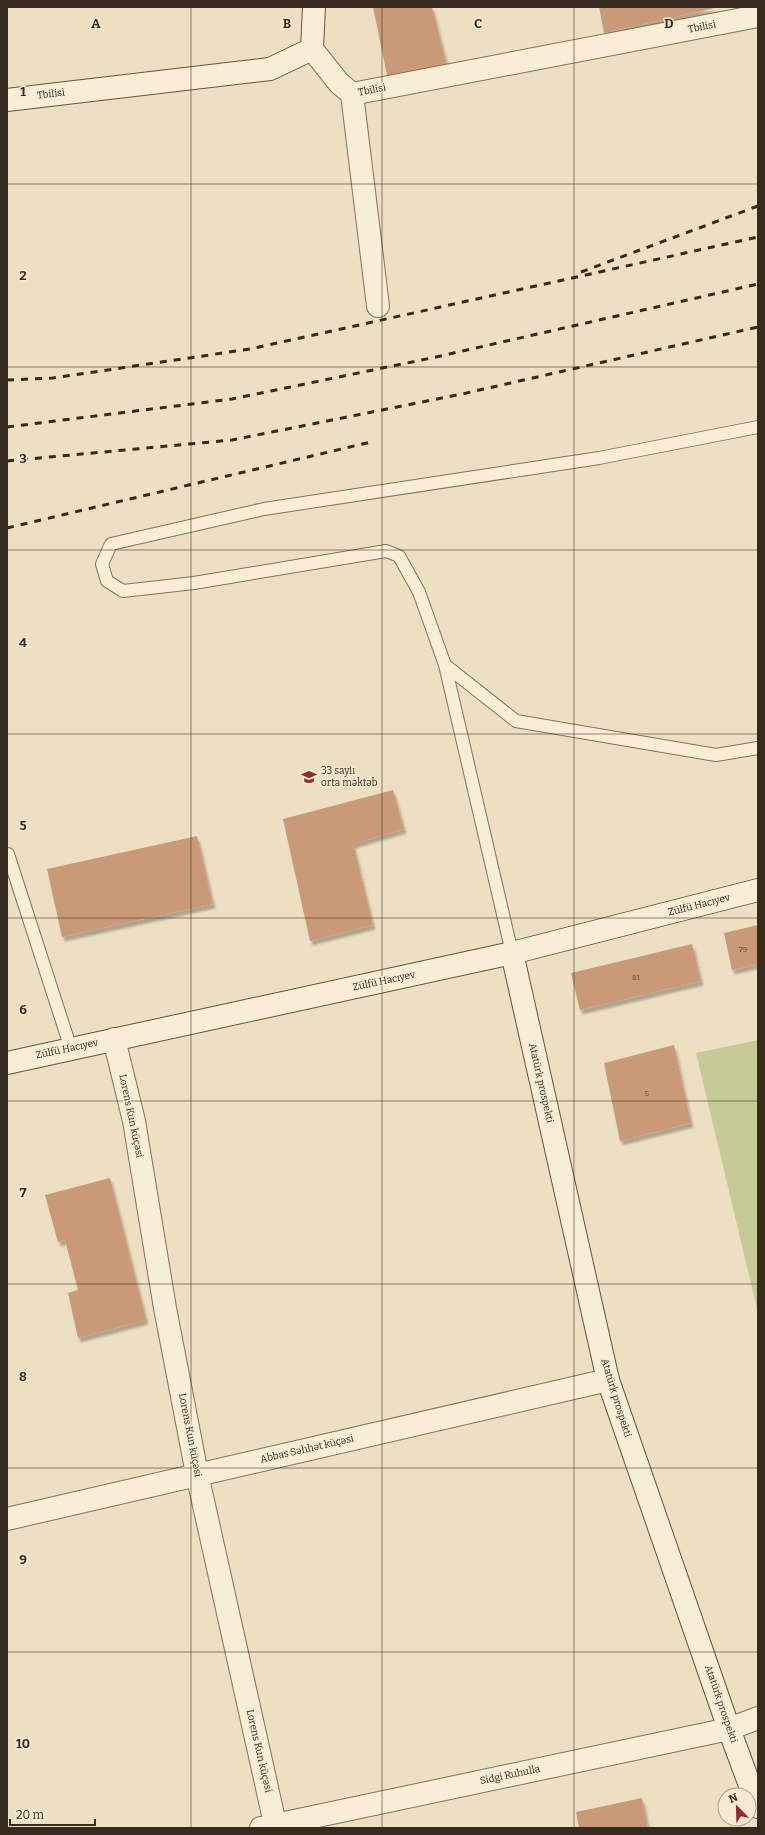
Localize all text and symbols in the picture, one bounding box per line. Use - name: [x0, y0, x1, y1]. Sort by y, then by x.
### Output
- text: A: [91, 16, 101, 31]
- text: B: [283, 16, 291, 31]
- text: C: [474, 16, 482, 31]
- text: D: [664, 16, 674, 31]
- street label: Tbilisi: [687, 18, 717, 36]
- street label: Tbilisi: [357, 81, 387, 99]
- text: 1: [20, 84, 26, 99]
- street label: Tbilisi: [36, 86, 66, 102]
- text: 2: [19, 268, 27, 283]
- text: 3: [19, 451, 27, 466]
- text: 4: [19, 635, 27, 650]
- place label: 33 saylı orta məktəb: [321, 765, 378, 789]
- school or university icon: 33 saylı orta məktəb: [300, 768, 318, 786]
- text: 5: [19, 818, 27, 833]
- street label: Zülfü Hacıyev: [667, 891, 732, 918]
- house number: 79: [739, 945, 748, 954]
- street label: Zülfü Hacıyev: [352, 968, 417, 993]
- house number: 81: [632, 973, 641, 982]
- text: 6: [19, 1002, 27, 1017]
- street label: Zülfü Hacıyev: [35, 1036, 100, 1061]
- street label: Atatürk prospekti: [526, 1042, 556, 1124]
- street label: Lorens Kun küçəsi: [116, 1073, 146, 1159]
- house number: 5: [645, 1089, 649, 1098]
- text: 7: [20, 1185, 27, 1200]
- street label: Atatürk prospekti: [598, 1357, 634, 1439]
- text: 8: [19, 1369, 27, 1384]
- street label: Lorens Kun küçəsi: [176, 1392, 204, 1478]
- street label: Abbas Səhhət küçəsi: [259, 1432, 355, 1466]
- text: 9: [19, 1552, 27, 1567]
- street label: Atatürk prospekti: [702, 1663, 740, 1745]
- street label: Lorens Kun küçəsi: [244, 1708, 274, 1794]
- text: 10: [16, 1736, 30, 1751]
- street label: Sidgi Ruhulla: [479, 1763, 542, 1787]
- north arrow: [717, 1787, 757, 1827]
- text: N: [727, 1790, 740, 1806]
- scale bar: [10, 1801, 95, 1827]
- text: 20 m: [16, 1808, 45, 1822]

